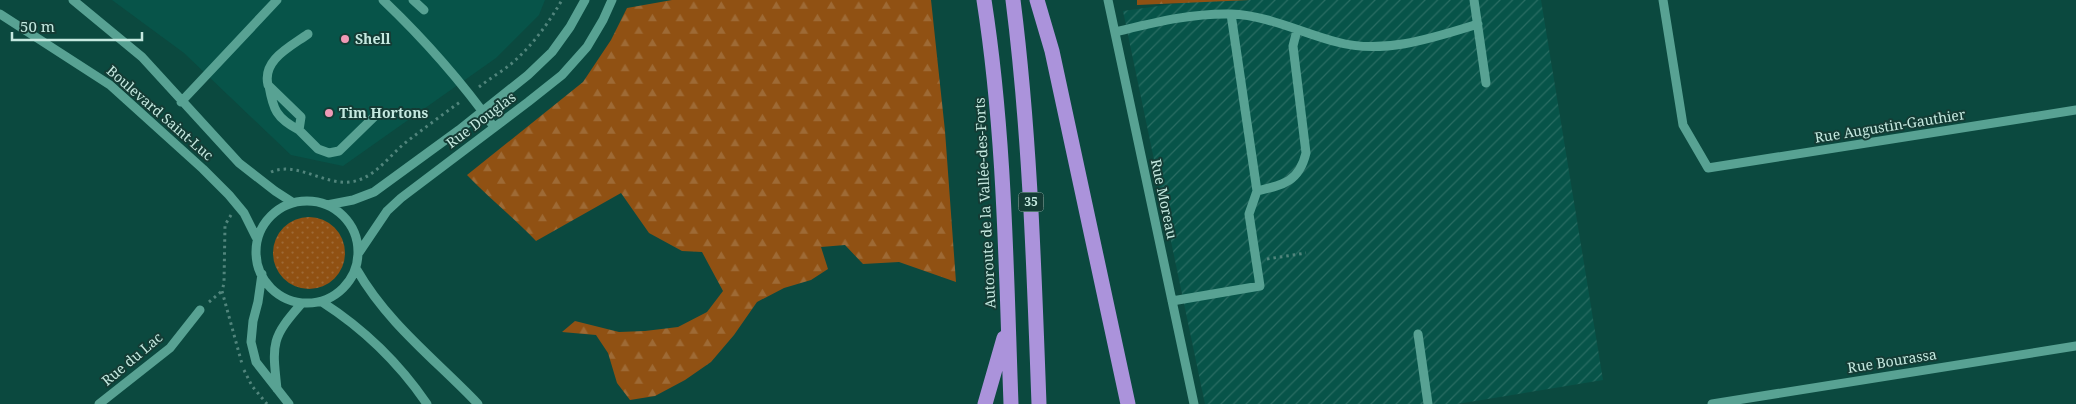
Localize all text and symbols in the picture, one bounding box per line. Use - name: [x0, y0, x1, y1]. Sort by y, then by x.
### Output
- scale bar: [12, 10, 142, 42]
- text: 50 m: [20, 16, 55, 36]
- place label: Shell: [355, 29, 390, 48]
- marker: Shell: [339, 33, 351, 45]
- street label: Boulevard Saint-Luc: [103, 61, 218, 164]
- street label: Rue Douglas: [442, 87, 519, 152]
- street label: Autoroute de la Vallée-des-Forts: [969, 97, 1000, 309]
- place label: Tim Hortons: [339, 103, 429, 122]
- street label: Rue Augustin-Gauthier: [1813, 104, 1967, 147]
- marker: Tim Hortons: [323, 107, 335, 119]
- street label: Rue Moreau: [1147, 157, 1182, 241]
- road number: 35: [1018, 192, 1044, 212]
- street label: Rue du Lac: [97, 328, 166, 390]
- street label: Rue Bourassa: [1846, 344, 1938, 377]

